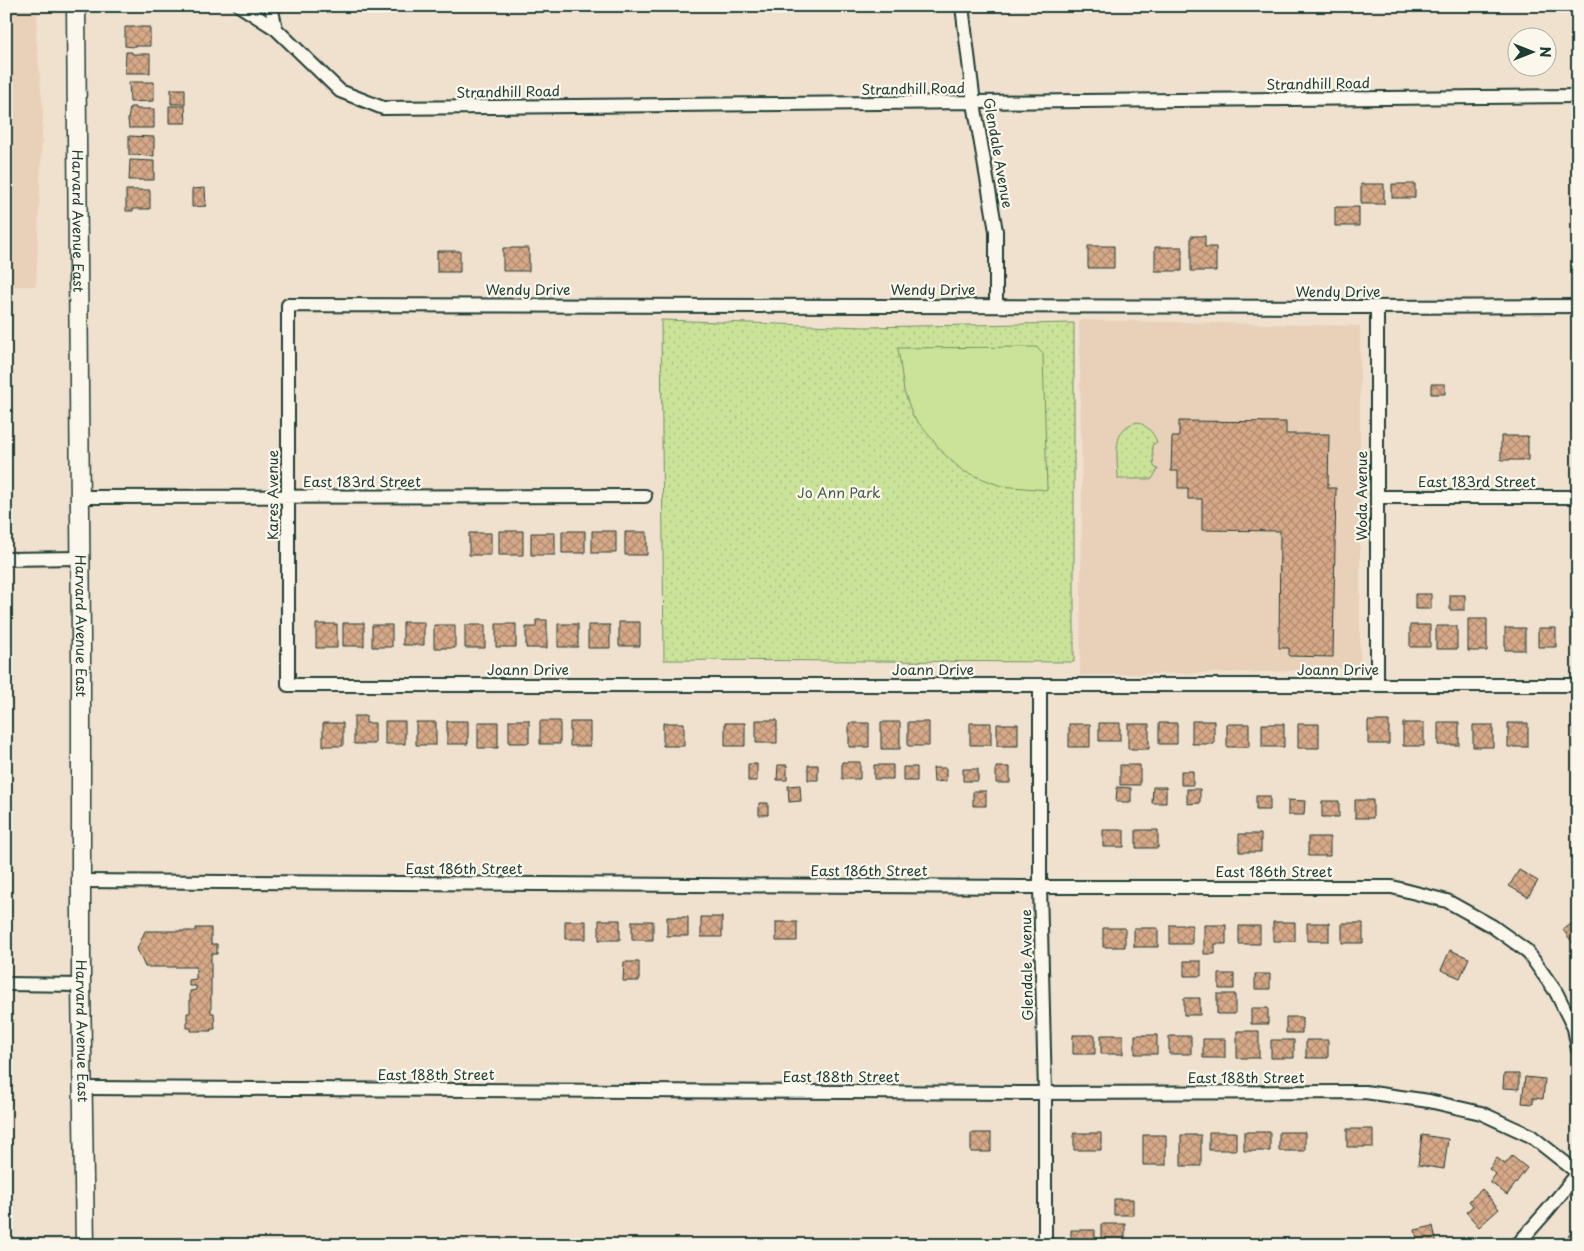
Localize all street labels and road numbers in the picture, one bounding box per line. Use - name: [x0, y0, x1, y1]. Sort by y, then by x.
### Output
- street label: Strandhill Road: [1266, 72, 1370, 95]
- street label: Strandhill Road: [861, 77, 965, 100]
- street label: Strandhill Road: [456, 80, 560, 103]
- street label: Glendale Avenue: [978, 96, 1019, 210]
- street label: Harvard Avenue East: [67, 150, 89, 293]
- street label: Wendy Drive: [485, 279, 571, 300]
- street label: Wendy Drive: [890, 279, 976, 300]
- street label: Wendy Drive: [1295, 281, 1381, 302]
- street label: Kares Avenue: [262, 450, 283, 540]
- street label: Woda Avenue: [1351, 451, 1372, 541]
- street label: East 183rd Street: [303, 471, 421, 492]
- street label: East 183rd Street: [1418, 471, 1536, 492]
- street label: Harvard Avenue East: [70, 555, 92, 698]
- street label: Joann Drive: [487, 659, 569, 680]
- street label: Joann Drive: [892, 659, 974, 680]
- street label: Joann Drive: [1297, 659, 1379, 680]
- street label: East 186th Street: [406, 858, 523, 879]
- street label: East 186th Street: [811, 860, 928, 881]
- street label: East 186th Street: [1216, 861, 1333, 882]
- street label: Glendale Avenue: [1015, 909, 1038, 1021]
- street label: Harvard Avenue East: [71, 960, 94, 1103]
- street label: East 188th Street: [378, 1064, 495, 1085]
- street label: East 188th Street: [783, 1066, 900, 1087]
- street label: East 188th Street: [1188, 1067, 1305, 1088]

